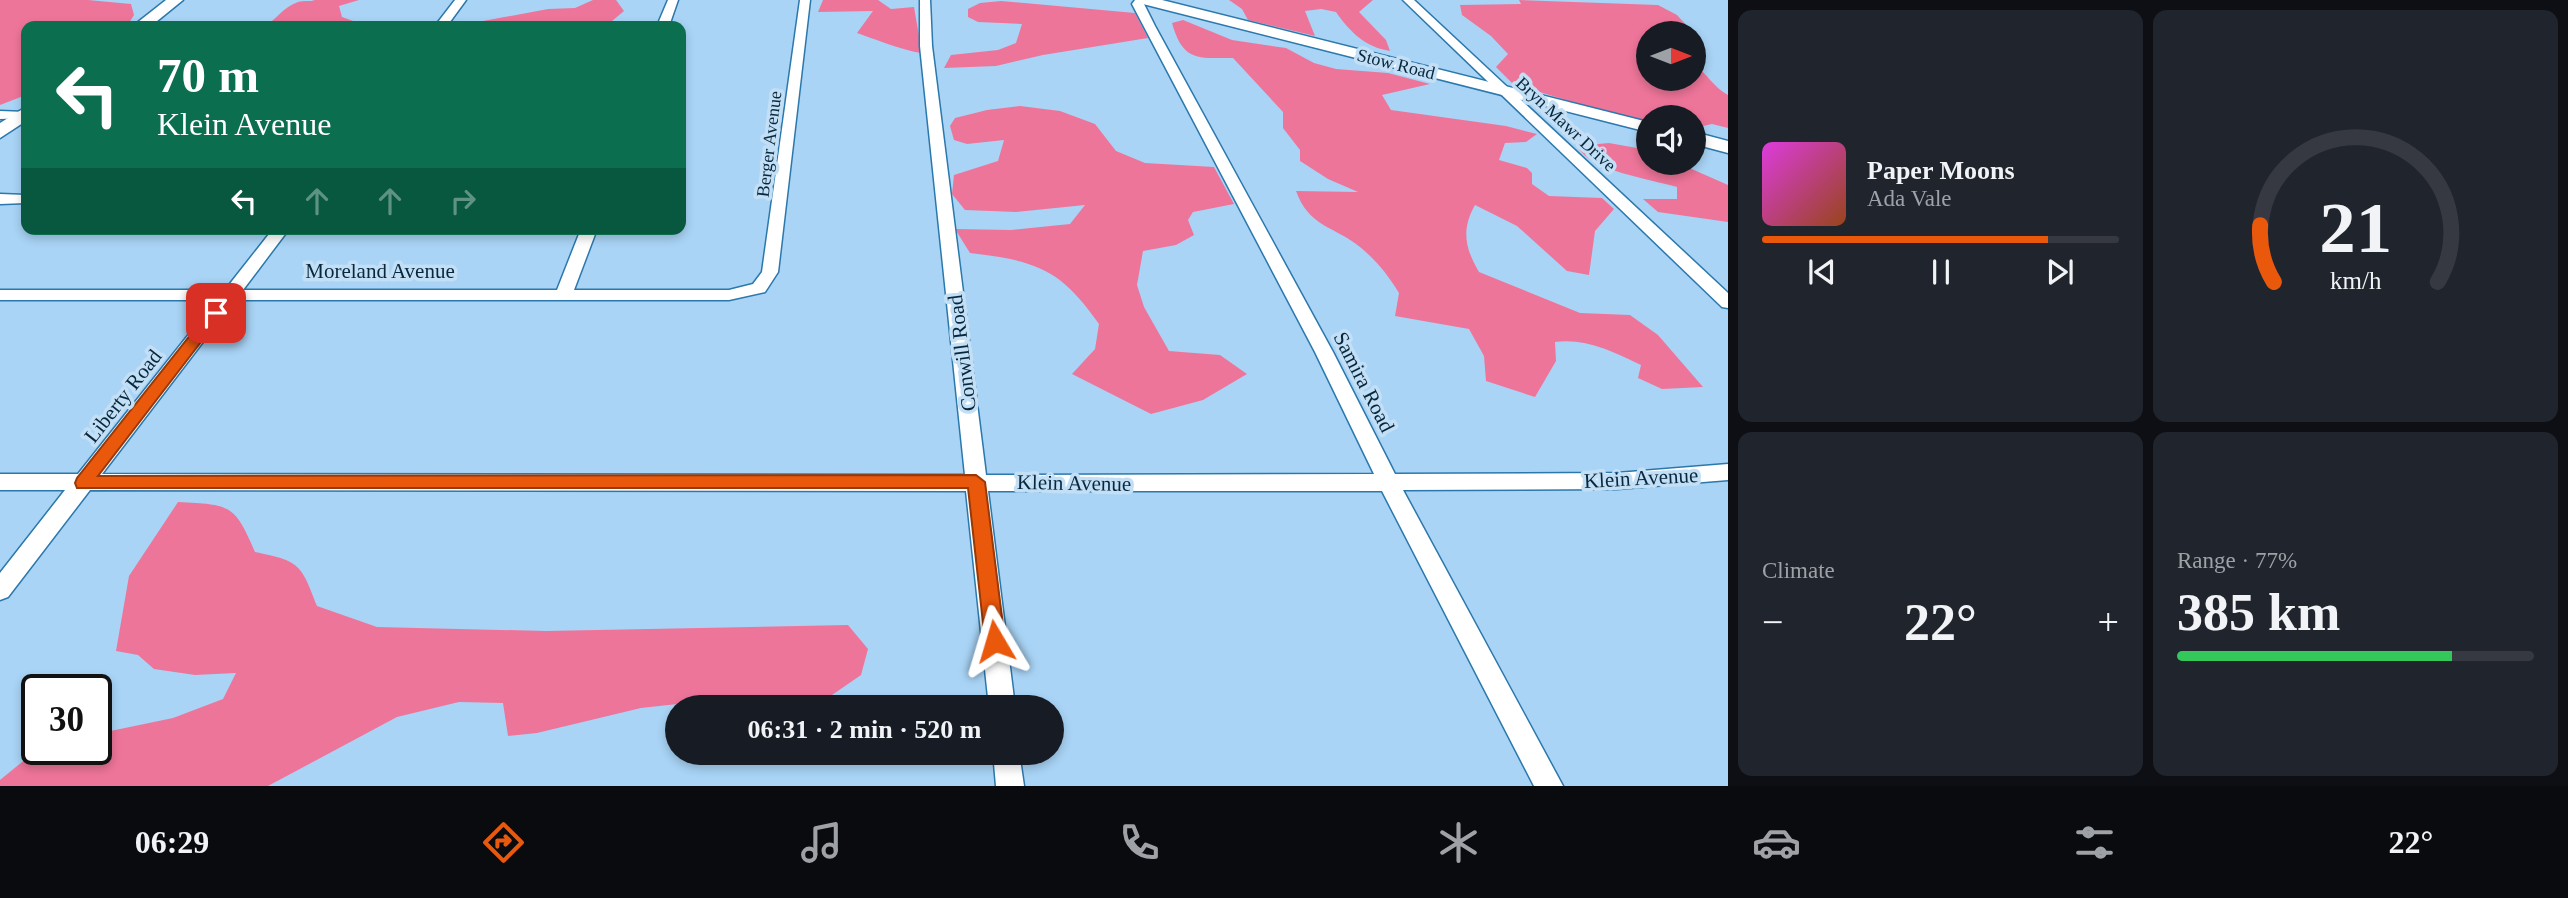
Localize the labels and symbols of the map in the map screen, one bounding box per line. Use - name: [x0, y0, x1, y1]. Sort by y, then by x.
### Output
- north arrow: [1636, 21, 1706, 91]
- street label: Stow Road: [1355, 45, 1437, 83]
- street label: Bryn Mawr Drive: [1512, 73, 1620, 175]
- street label: Berger Avenue: [753, 90, 785, 198]
- street label: Moreland Avenue: [305, 259, 455, 283]
- pin: [186, 283, 246, 343]
- street label: Conwill Road: [943, 293, 981, 413]
- street label: Samira Road: [1329, 328, 1400, 436]
- street label: Liberty Road: [79, 344, 167, 447]
- street label: Klein Avenue: [1583, 463, 1699, 493]
- street label: Klein Avenue: [1017, 470, 1131, 496]
- position arrow: [958, 604, 1032, 678]
- speed limit sign: 30: [21, 674, 112, 765]

